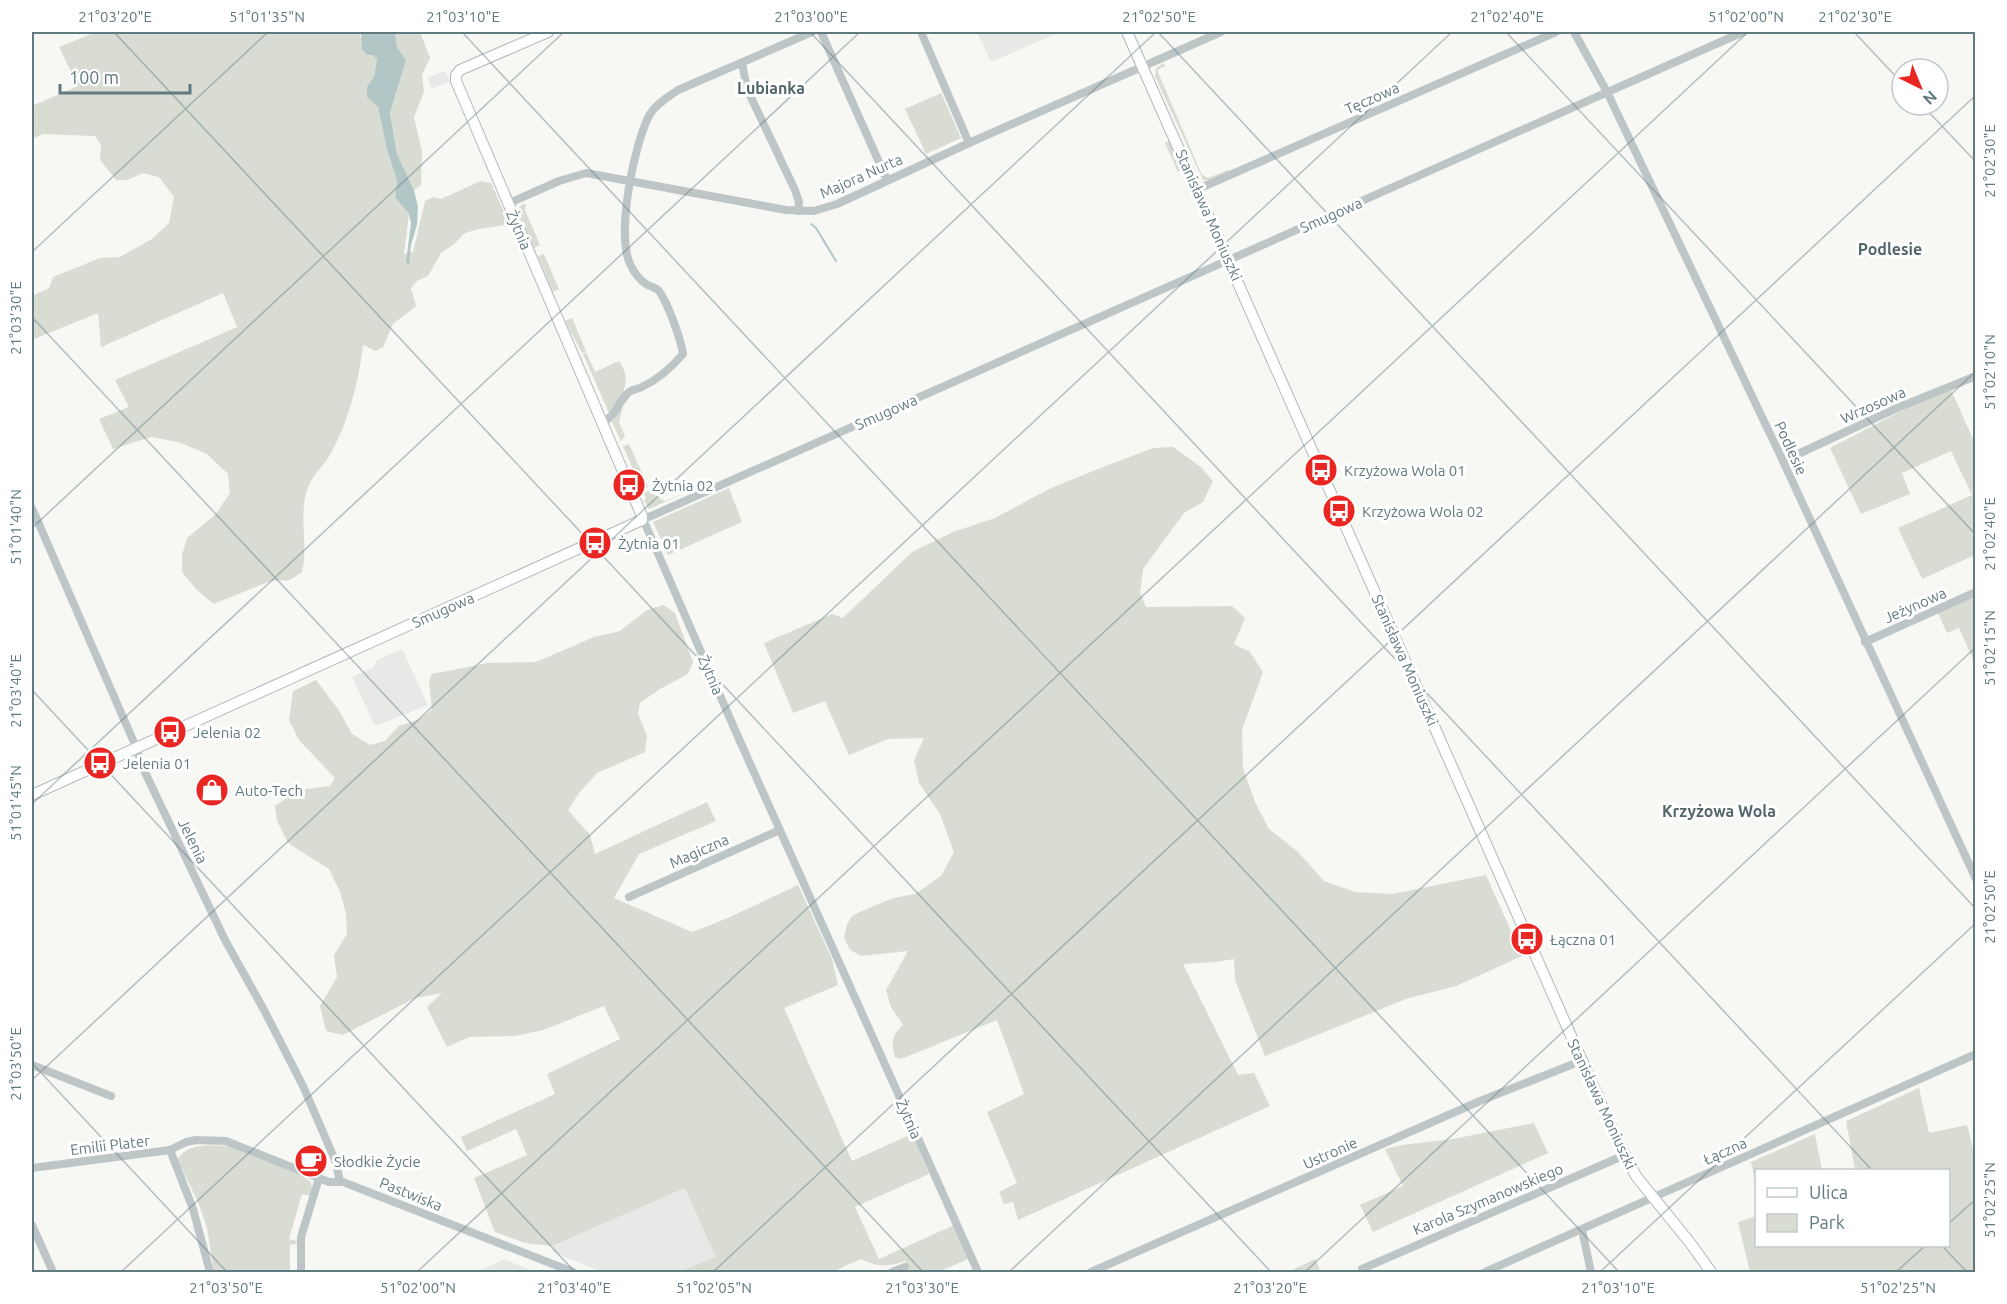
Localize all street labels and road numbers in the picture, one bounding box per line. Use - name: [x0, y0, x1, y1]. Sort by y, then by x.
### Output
- street label: Tęczowa: [1342, 78, 1402, 118]
- street label: Stanisława Moniuszki: [1172, 147, 1246, 283]
- street label: Majora Nurta: [817, 150, 905, 202]
- street label: Smugowa: [1297, 194, 1365, 236]
- street label: Żytnia: [503, 208, 535, 252]
- street label: Wrzosowa: [1838, 383, 1908, 427]
- street label: Smugowa: [852, 391, 920, 433]
- street label: Podlesie: [1771, 419, 1811, 477]
- street label: Jeżynowa: [1881, 584, 1949, 626]
- street label: Smugowa: [409, 589, 477, 631]
- street label: Stanisława Moniuszki: [1368, 592, 1442, 728]
- street label: Żytnia: [695, 653, 727, 697]
- street label: Jelenia: [175, 816, 211, 866]
- street label: Magiczna: [667, 830, 731, 872]
- street label: Stanisława Moniuszki: [1564, 1036, 1640, 1172]
- street label: Żytnia: [893, 1097, 925, 1141]
- street label: Emilii Plater: [69, 1132, 151, 1158]
- street label: Ustronie: [1300, 1134, 1360, 1172]
- street label: Łączna: [1701, 1134, 1749, 1168]
- street label: Karola Szymanowskiego: [1410, 1160, 1566, 1238]
- street label: Pastwiska: [377, 1174, 445, 1214]

